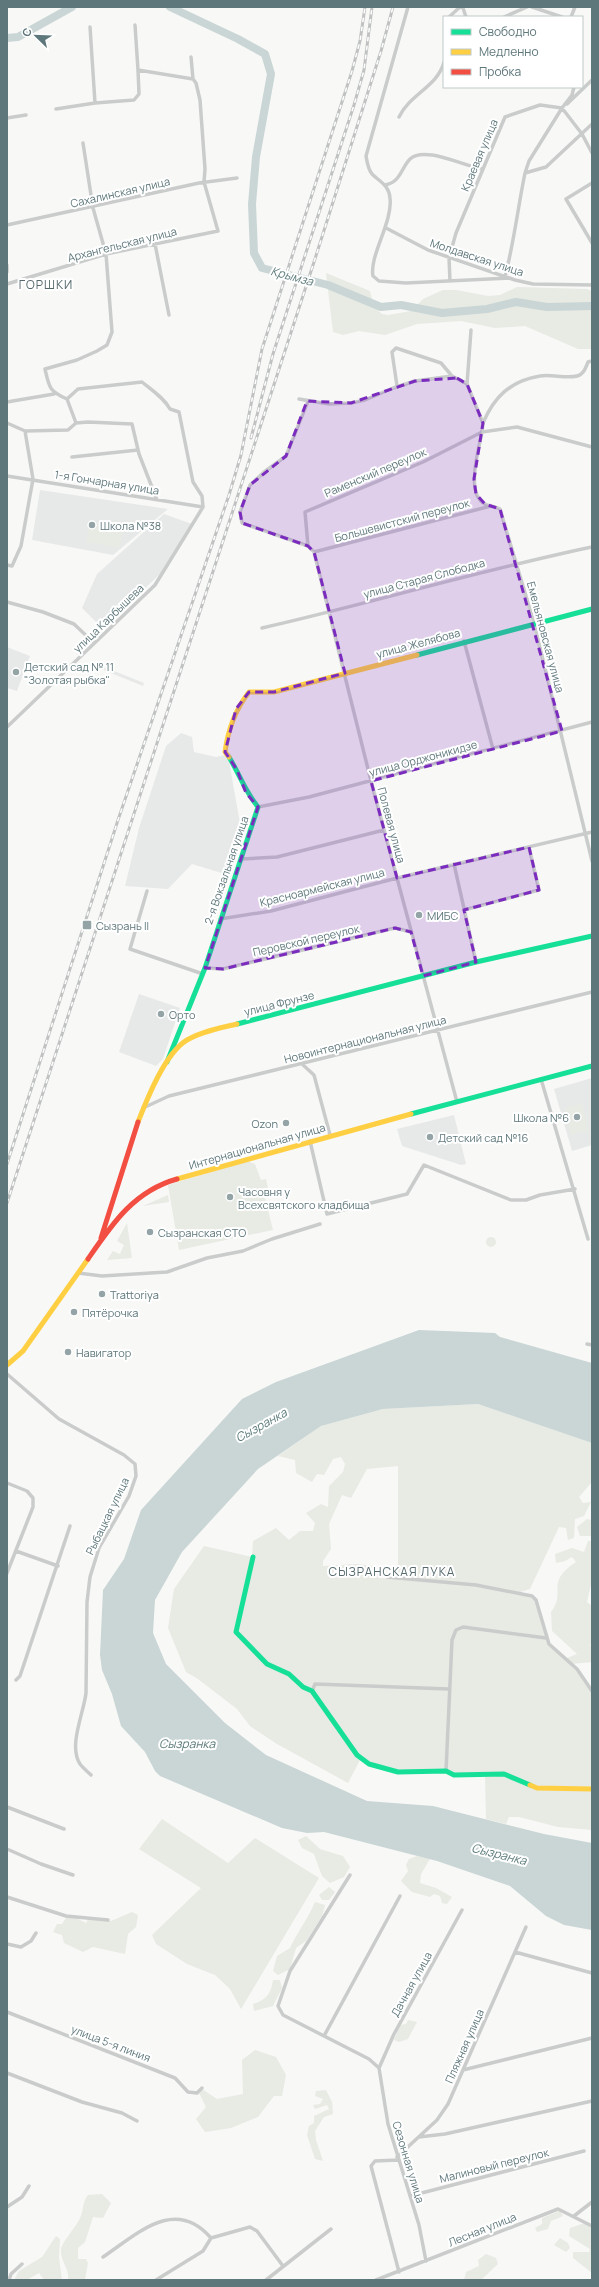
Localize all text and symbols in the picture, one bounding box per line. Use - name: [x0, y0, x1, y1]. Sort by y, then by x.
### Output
- north arrow: [16, 16, 56, 56]
- legend: [443, 16, 583, 88]
- text: Свободно: [479, 23, 537, 40]
- text: С: [18, 25, 35, 39]
- text: Медленно: [479, 43, 539, 60]
- text: Пробка: [479, 63, 521, 80]
- street label: Краевая улица: [457, 117, 501, 193]
- street label: Сахалинская улица: [69, 173, 171, 211]
- street label: Архангельская улица: [66, 223, 178, 265]
- street label: Молдавская улица: [428, 235, 526, 279]
- water label: Крымза: [269, 262, 316, 290]
- district label: ГОРШКИ: [19, 276, 73, 293]
- street label: Раменский переулок: [322, 444, 429, 500]
- street label: 1-я Гончарная улица: [54, 466, 160, 498]
- street label: Большевистский переулок: [333, 495, 472, 545]
- place label: Школа №38: [100, 518, 161, 533]
- marker: Школа №38: [87, 520, 97, 530]
- street label: улица Старая Слободка: [362, 555, 486, 601]
- street label: улица Карбышева: [69, 580, 147, 656]
- street label: Емельяновская улица: [524, 580, 568, 694]
- street label: улица Желябова: [374, 625, 462, 661]
- place label: Детский сад № 11 "Золотая рыбка": [24, 659, 114, 687]
- marker: Детский сад № 11 "Золотая рыбка": [11, 667, 21, 677]
- street label: улица Орджоникидзе: [367, 736, 479, 780]
- street label: Полевая улица: [375, 785, 409, 865]
- street label: 2-я Вокзальная улица: [200, 814, 252, 926]
- street label: Красноармейская улица: [258, 864, 386, 910]
- place label: МИБС: [427, 908, 458, 923]
- marker: МИБС: [414, 910, 424, 920]
- place label: Сызрань II: [96, 918, 149, 933]
- marker: Сызрань II: [81, 919, 93, 931]
- street label: Перовской переулок: [251, 920, 361, 960]
- street label: улица Фрунзе: [242, 987, 316, 1019]
- place label: Орто: [169, 1007, 196, 1022]
- marker: Орто: [156, 1009, 166, 1019]
- street label: Новоинтернациональная улица: [282, 1012, 448, 1066]
- place label: Школа №6: [514, 1110, 569, 1125]
- marker: Школа №6: [572, 1112, 582, 1122]
- place label: Ozon: [252, 1116, 278, 1131]
- marker: Ozon: [281, 1118, 291, 1128]
- street label: Интернациональная улица: [187, 1119, 327, 1173]
- place label: Детский сад №16: [438, 1130, 529, 1145]
- marker: Детский сад №16: [425, 1132, 435, 1142]
- place label: Часовня у Всехсвятского кладбища: [238, 1184, 369, 1212]
- marker: Часовня у Всехсвятского кладбища: [225, 1192, 235, 1202]
- place label: Сызранская СТО: [158, 1225, 246, 1240]
- marker: Сызранская СТО: [145, 1227, 155, 1237]
- place label: Trattoriya: [110, 1287, 159, 1302]
- marker: Trattoriya: [97, 1289, 107, 1299]
- place label: Пятёрочка: [82, 1305, 138, 1320]
- marker: Пятёрочка: [69, 1307, 79, 1317]
- place label: Навигатор: [76, 1345, 132, 1360]
- marker: Навигатор: [63, 1347, 73, 1357]
- water label: Сызранка: [232, 1403, 291, 1446]
- street label: Рыбацкая улица: [82, 1475, 132, 1557]
- district label: СЫЗРАНСКАЯ ЛУКА: [329, 1563, 455, 1580]
- water label: Сызранка: [159, 1735, 216, 1752]
- water label: Сызранка: [470, 1839, 530, 1869]
- street label: Дачная улица: [387, 1949, 435, 2019]
- street label: Пляжная улица: [441, 2007, 487, 2085]
- street label: улица 5-я линия: [69, 2021, 153, 2065]
- street label: Сезонная улица: [389, 2119, 429, 2205]
- street label: Малиновый переулок: [438, 2144, 551, 2186]
- street label: Лесная улица: [446, 2209, 518, 2249]

